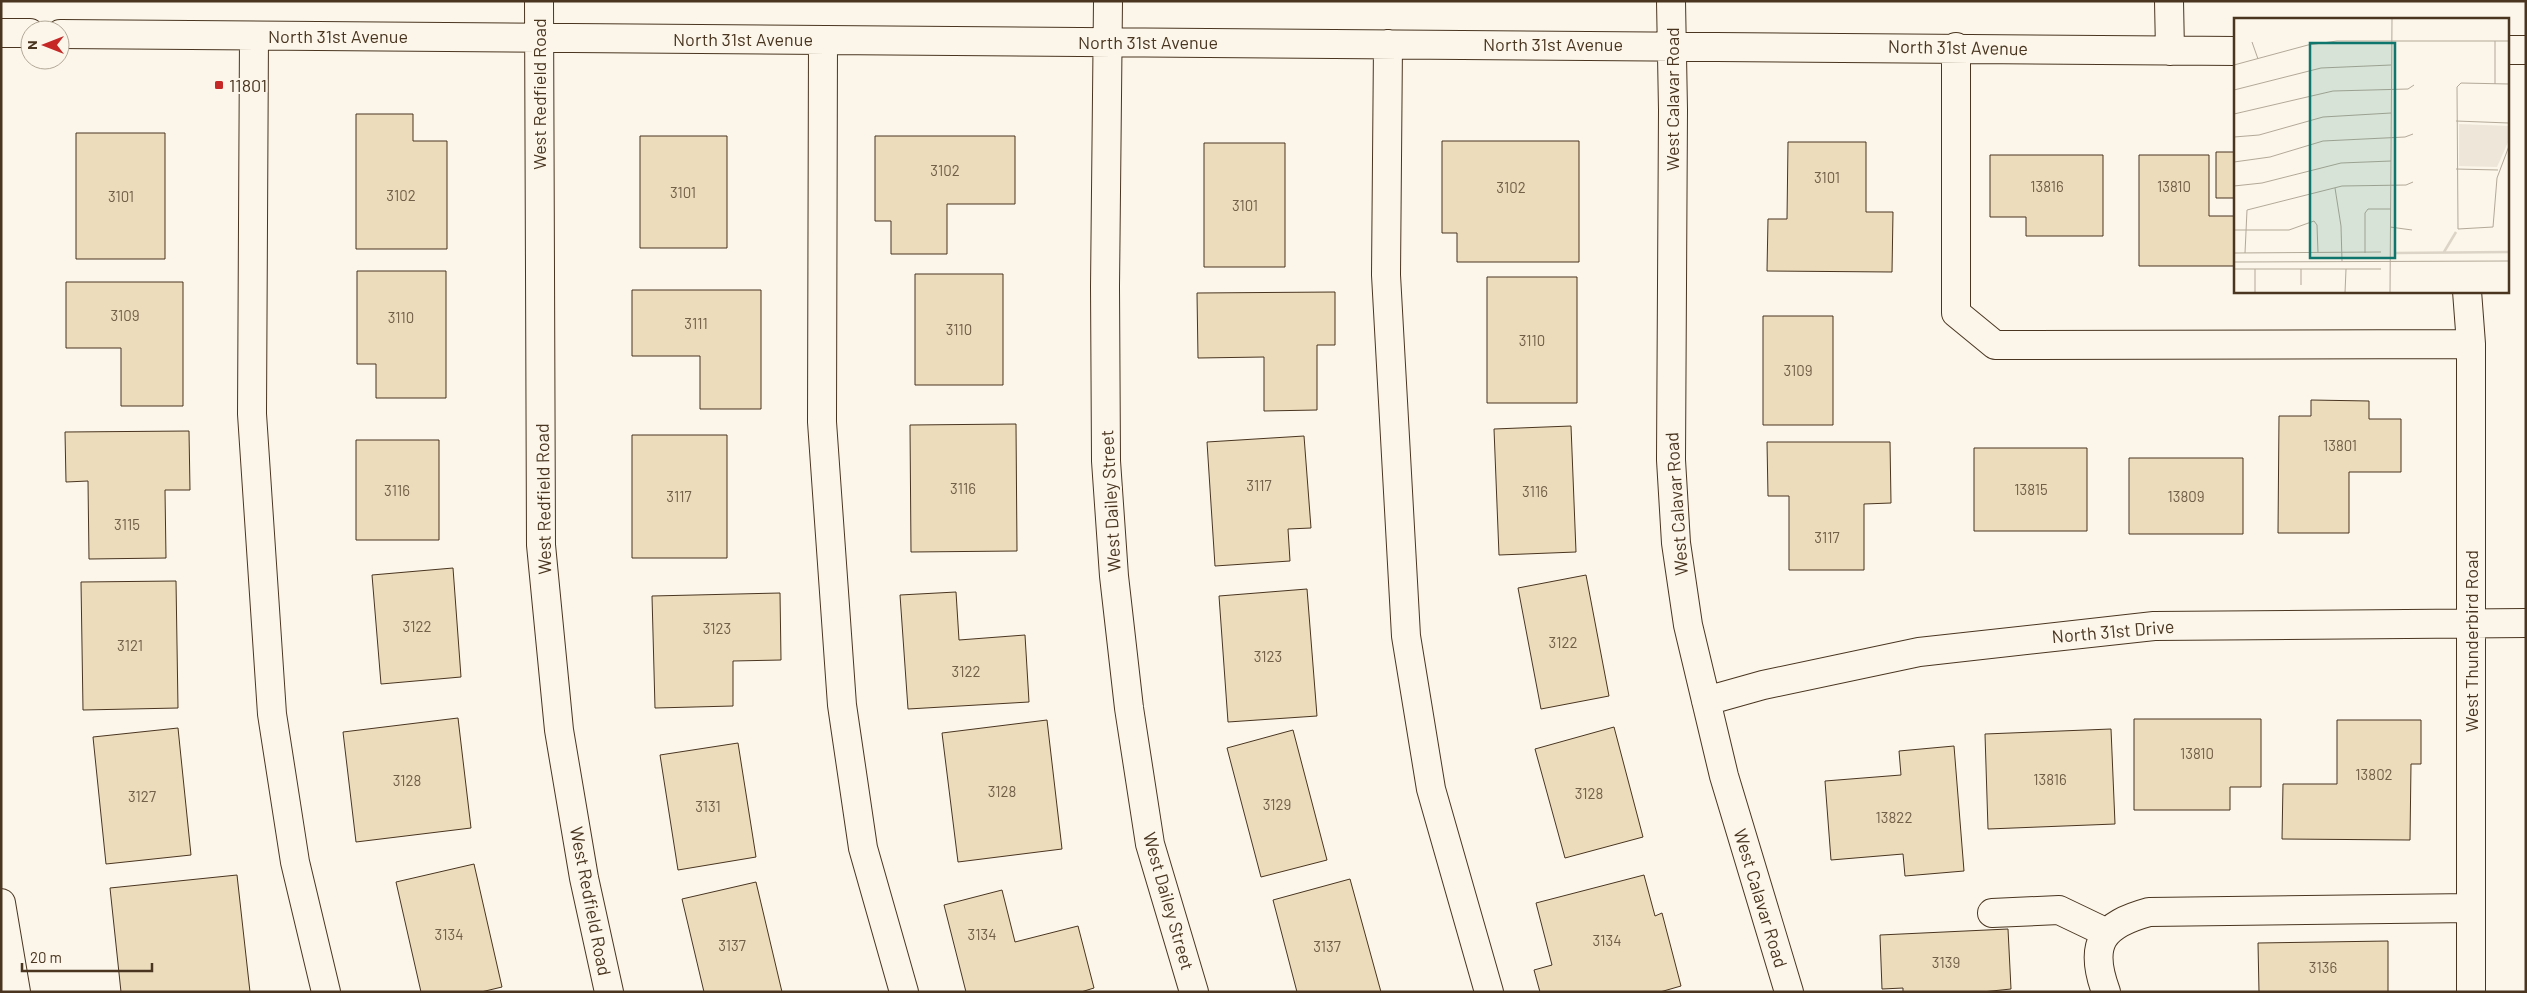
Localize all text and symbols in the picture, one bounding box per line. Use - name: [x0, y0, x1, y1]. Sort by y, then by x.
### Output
- street label: West Redfield Road: [528, 18, 550, 170]
- inset map: [2234, 18, 2510, 292]
- north arrow: [20, 20, 70, 70]
- street label: North 31st Avenue: [268, 25, 408, 47]
- street label: West Calavar Road: [1661, 27, 1683, 171]
- street label: North 31st Avenue: [673, 28, 813, 50]
- street label: North 31st Avenue: [1078, 31, 1218, 53]
- street label: North 31st Avenue: [1483, 33, 1623, 55]
- street label: North 31st Avenue: [1888, 35, 2028, 59]
- text: N: [23, 40, 40, 50]
- place label: 11801: [229, 74, 267, 96]
- marker: 11801: [213, 79, 225, 91]
- house number: 3102: [930, 161, 960, 179]
- house number: 3101: [1814, 168, 1840, 186]
- house number: 13816: [2030, 177, 2064, 195]
- house number: 13810: [2157, 177, 2191, 195]
- house number: 3102: [1496, 178, 1526, 196]
- house number: 3101: [670, 183, 696, 201]
- house number: 3102: [386, 186, 416, 204]
- house number: 3101: [108, 187, 134, 205]
- house number: 3101: [1232, 196, 1258, 214]
- house number: 3109: [110, 306, 140, 324]
- house number: 3110: [388, 308, 414, 326]
- house number: 3111: [684, 314, 708, 332]
- house number: 3110: [946, 320, 972, 338]
- house number: 3110: [1519, 331, 1545, 349]
- house number: 3109: [1783, 361, 1813, 379]
- street label: West Redfield Road: [531, 423, 555, 575]
- street label: West Dailey Street: [1095, 429, 1125, 573]
- street label: West Calavar Road: [1660, 431, 1692, 577]
- house number: 13801: [2323, 436, 2357, 454]
- house number: 3117: [1246, 476, 1272, 494]
- house number: 3116: [950, 479, 976, 497]
- house number: 13815: [2014, 480, 2048, 498]
- house number: 3116: [384, 481, 410, 499]
- house number: 3116: [1522, 482, 1548, 500]
- house number: 3117: [666, 487, 692, 505]
- house number: 13809: [2167, 487, 2205, 505]
- house number: 3115: [114, 515, 140, 533]
- house number: 3117: [1814, 528, 1840, 546]
- street label: West Thunderbird Road: [2460, 550, 2482, 732]
- street label: North 31st Drive: [2051, 615, 2175, 647]
- house number: 3122: [403, 617, 431, 635]
- house number: 3123: [703, 619, 731, 637]
- house number: 3122: [1549, 633, 1577, 651]
- house number: 3121: [117, 636, 143, 654]
- house number: 3123: [1254, 647, 1282, 665]
- house number: 3122: [952, 662, 980, 680]
- house number: 13810: [2180, 744, 2214, 762]
- house number: 13802: [2355, 765, 2393, 783]
- house number: 13816: [2033, 770, 2067, 788]
- house number: 3128: [393, 771, 421, 789]
- house number: 3128: [988, 782, 1016, 800]
- house number: 3128: [1575, 784, 1603, 802]
- house number: 3127: [128, 787, 156, 805]
- house number: 3129: [1263, 795, 1291, 813]
- house number: 3131: [695, 797, 721, 815]
- house number: 13822: [1876, 808, 1912, 826]
- street label: West Redfield Road: [566, 825, 616, 977]
- street label: West Calavar Road: [1729, 826, 1793, 970]
- street label: West Dailey Street: [1139, 829, 1199, 973]
- house number: 3134: [435, 925, 463, 943]
- house number: 3134: [968, 925, 996, 943]
- house number: 3134: [1593, 931, 1621, 949]
- house number: 3137: [718, 936, 746, 954]
- house number: 3137: [1313, 937, 1341, 955]
- scale bar: [22, 940, 152, 972]
- text: 20 m: [30, 948, 62, 966]
- house number: 3139: [1932, 953, 1960, 971]
- house number: 3136: [2309, 958, 2337, 976]

